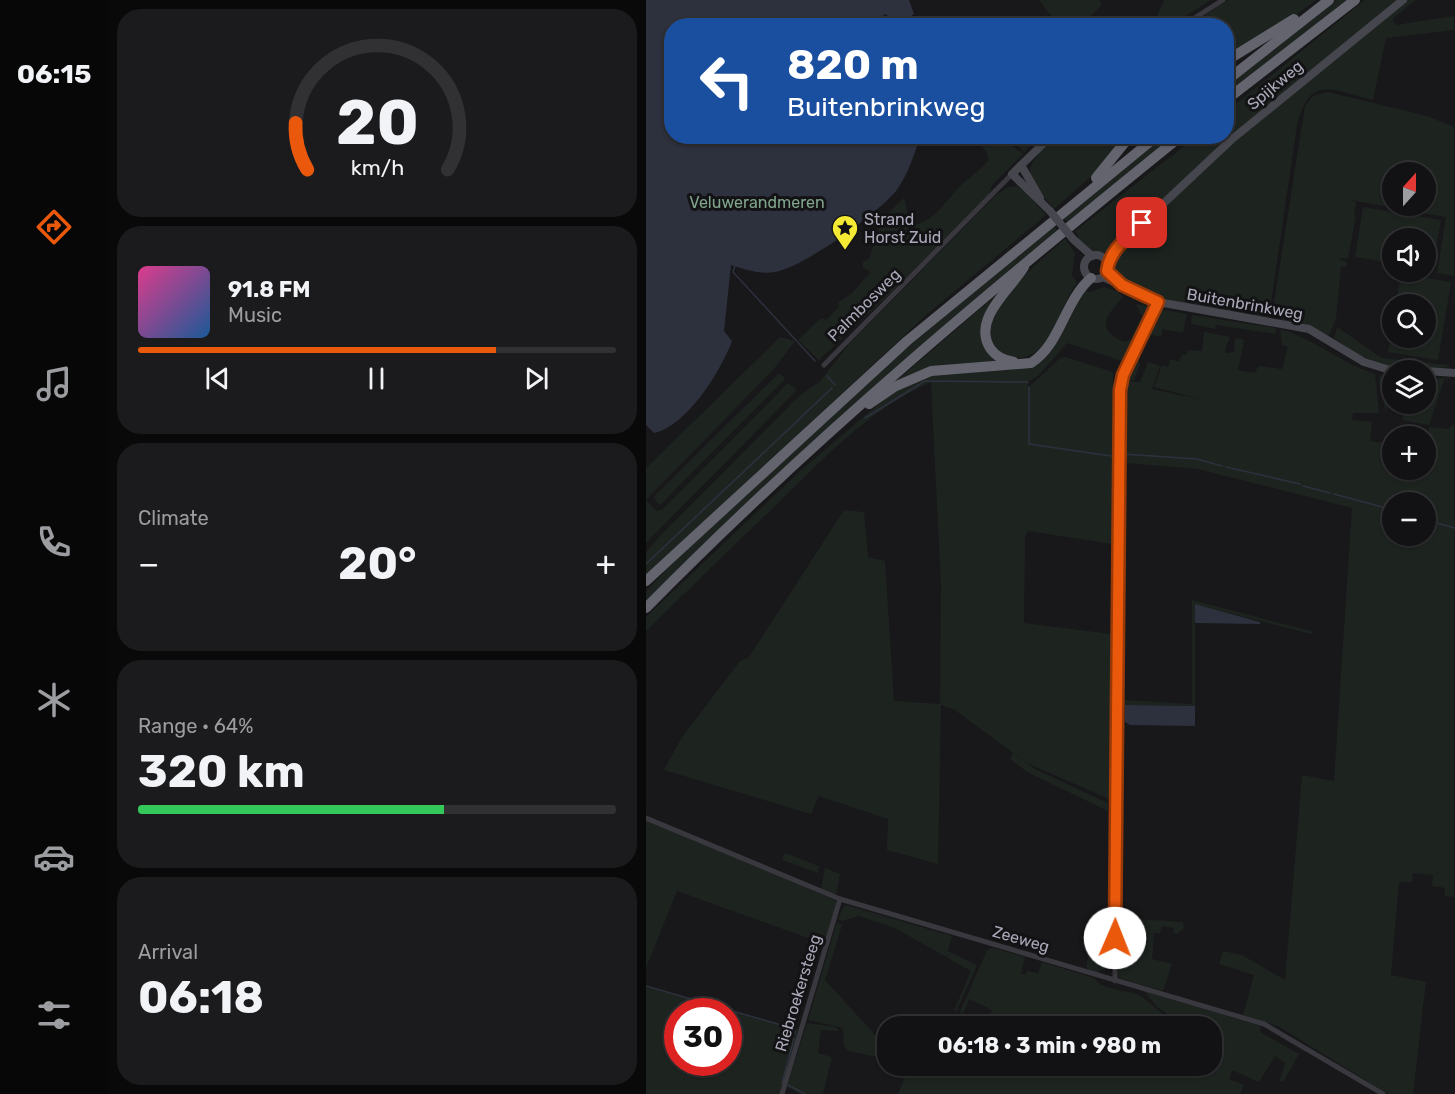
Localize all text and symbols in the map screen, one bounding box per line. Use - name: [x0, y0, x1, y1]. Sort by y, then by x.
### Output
- text: 820 m: [787, 40, 919, 90]
- icon: left: [688, 42, 766, 120]
- street label: Spijkweg: [1243, 56, 1307, 114]
- text: 06:15: [17, 58, 91, 90]
- text: 20: [336, 86, 418, 160]
- text: Buitenbrinkweg: [787, 91, 986, 123]
- text: km/h: [350, 155, 404, 180]
- north arrow: [1382, 162, 1436, 216]
- map controls: [1382, 162, 1436, 546]
- park label: Veluwerandmeren: [689, 193, 825, 212]
- pin: [1116, 197, 1167, 248]
- icon: directions: [33, 206, 75, 248]
- icon: arrive: [1125, 206, 1158, 239]
- place label: Strand Horst Zuid: [864, 210, 941, 247]
- place icon: Strand Horst Zuid: [830, 213, 860, 251]
- button: sound: [1382, 228, 1436, 282]
- street label: Palmbosweg: [824, 265, 904, 345]
- text: 91.8 FM: [228, 276, 311, 303]
- street label: Buitenbrinkweg: [1185, 284, 1305, 324]
- button: search: [1382, 294, 1436, 348]
- text: Music: [228, 303, 282, 327]
- button: layers: [1382, 360, 1436, 414]
- icon: previous: [201, 362, 234, 395]
- icon: pause: [360, 362, 393, 395]
- icon: next: [520, 362, 553, 395]
- icon: music: [33, 363, 75, 405]
- button: +: [1382, 426, 1436, 480]
- button: −: [1382, 492, 1436, 546]
- text: Climate: [138, 506, 209, 530]
- icon: phone: [33, 521, 75, 563]
- text: 20°: [338, 537, 417, 590]
- text: −: [138, 544, 159, 583]
- text: +: [595, 544, 616, 583]
- icon: climate: [33, 679, 75, 721]
- text: Range · 64%: [138, 714, 254, 738]
- text: 320 km: [138, 745, 305, 798]
- icon: car: [33, 836, 75, 878]
- position arrow: [1083, 906, 1147, 970]
- street label: Zeeweg: [990, 922, 1052, 956]
- street label: Riebroekersteeg: [771, 932, 825, 1054]
- text: Arrival: [138, 940, 198, 964]
- text: 06:18: [138, 971, 264, 1024]
- icon: filters: [33, 994, 75, 1036]
- speed limit sign: 30: [664, 998, 742, 1076]
- text: 06:18 · 3 min · 980 m: [938, 1032, 1161, 1059]

